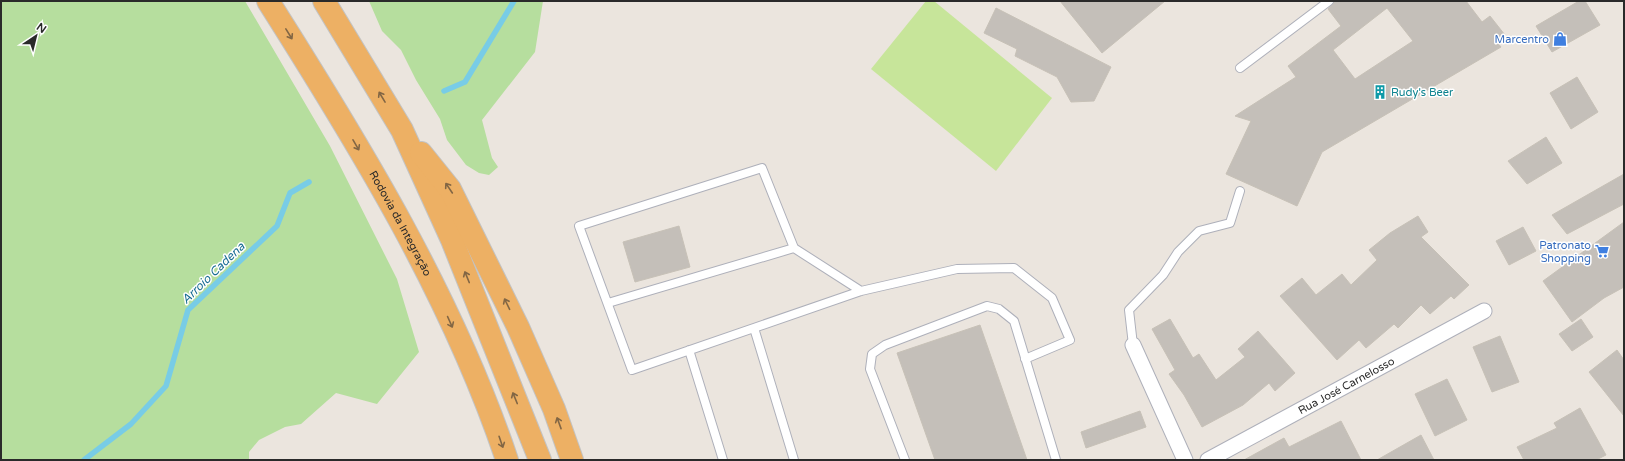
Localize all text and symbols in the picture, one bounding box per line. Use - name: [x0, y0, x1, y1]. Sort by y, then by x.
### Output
- north arrow: [16, 16, 56, 56]
- text: N: [34, 20, 49, 36]
- one-way arrow: [285, 28, 293, 39]
- shop icon: Marcentro: [1552, 31, 1568, 47]
- place label: Marcentro: [1495, 33, 1549, 46]
- building icon: Rudy's Beer: [1372, 84, 1388, 100]
- place label: Rudy's Beer: [1391, 86, 1454, 99]
- one-way arrow: [378, 91, 386, 103]
- one-way arrow: [352, 139, 360, 150]
- street label: Rodovia da Integração: [367, 168, 435, 278]
- one-way arrow: [445, 183, 453, 194]
- water label: Arroio Cadena: [179, 239, 248, 307]
- place label: Patronato Shopping: [1539, 239, 1591, 265]
- supermarket icon: Patronato Shopping: [1594, 243, 1610, 259]
- one-way arrow: [462, 272, 470, 284]
- one-way arrow: [503, 299, 510, 311]
- one-way arrow: [447, 316, 454, 328]
- street label: Rua José Carnelosso: [1296, 354, 1397, 417]
- one-way arrow: [511, 392, 519, 404]
- one-way arrow: [555, 417, 562, 430]
- one-way arrow: [497, 436, 505, 448]

